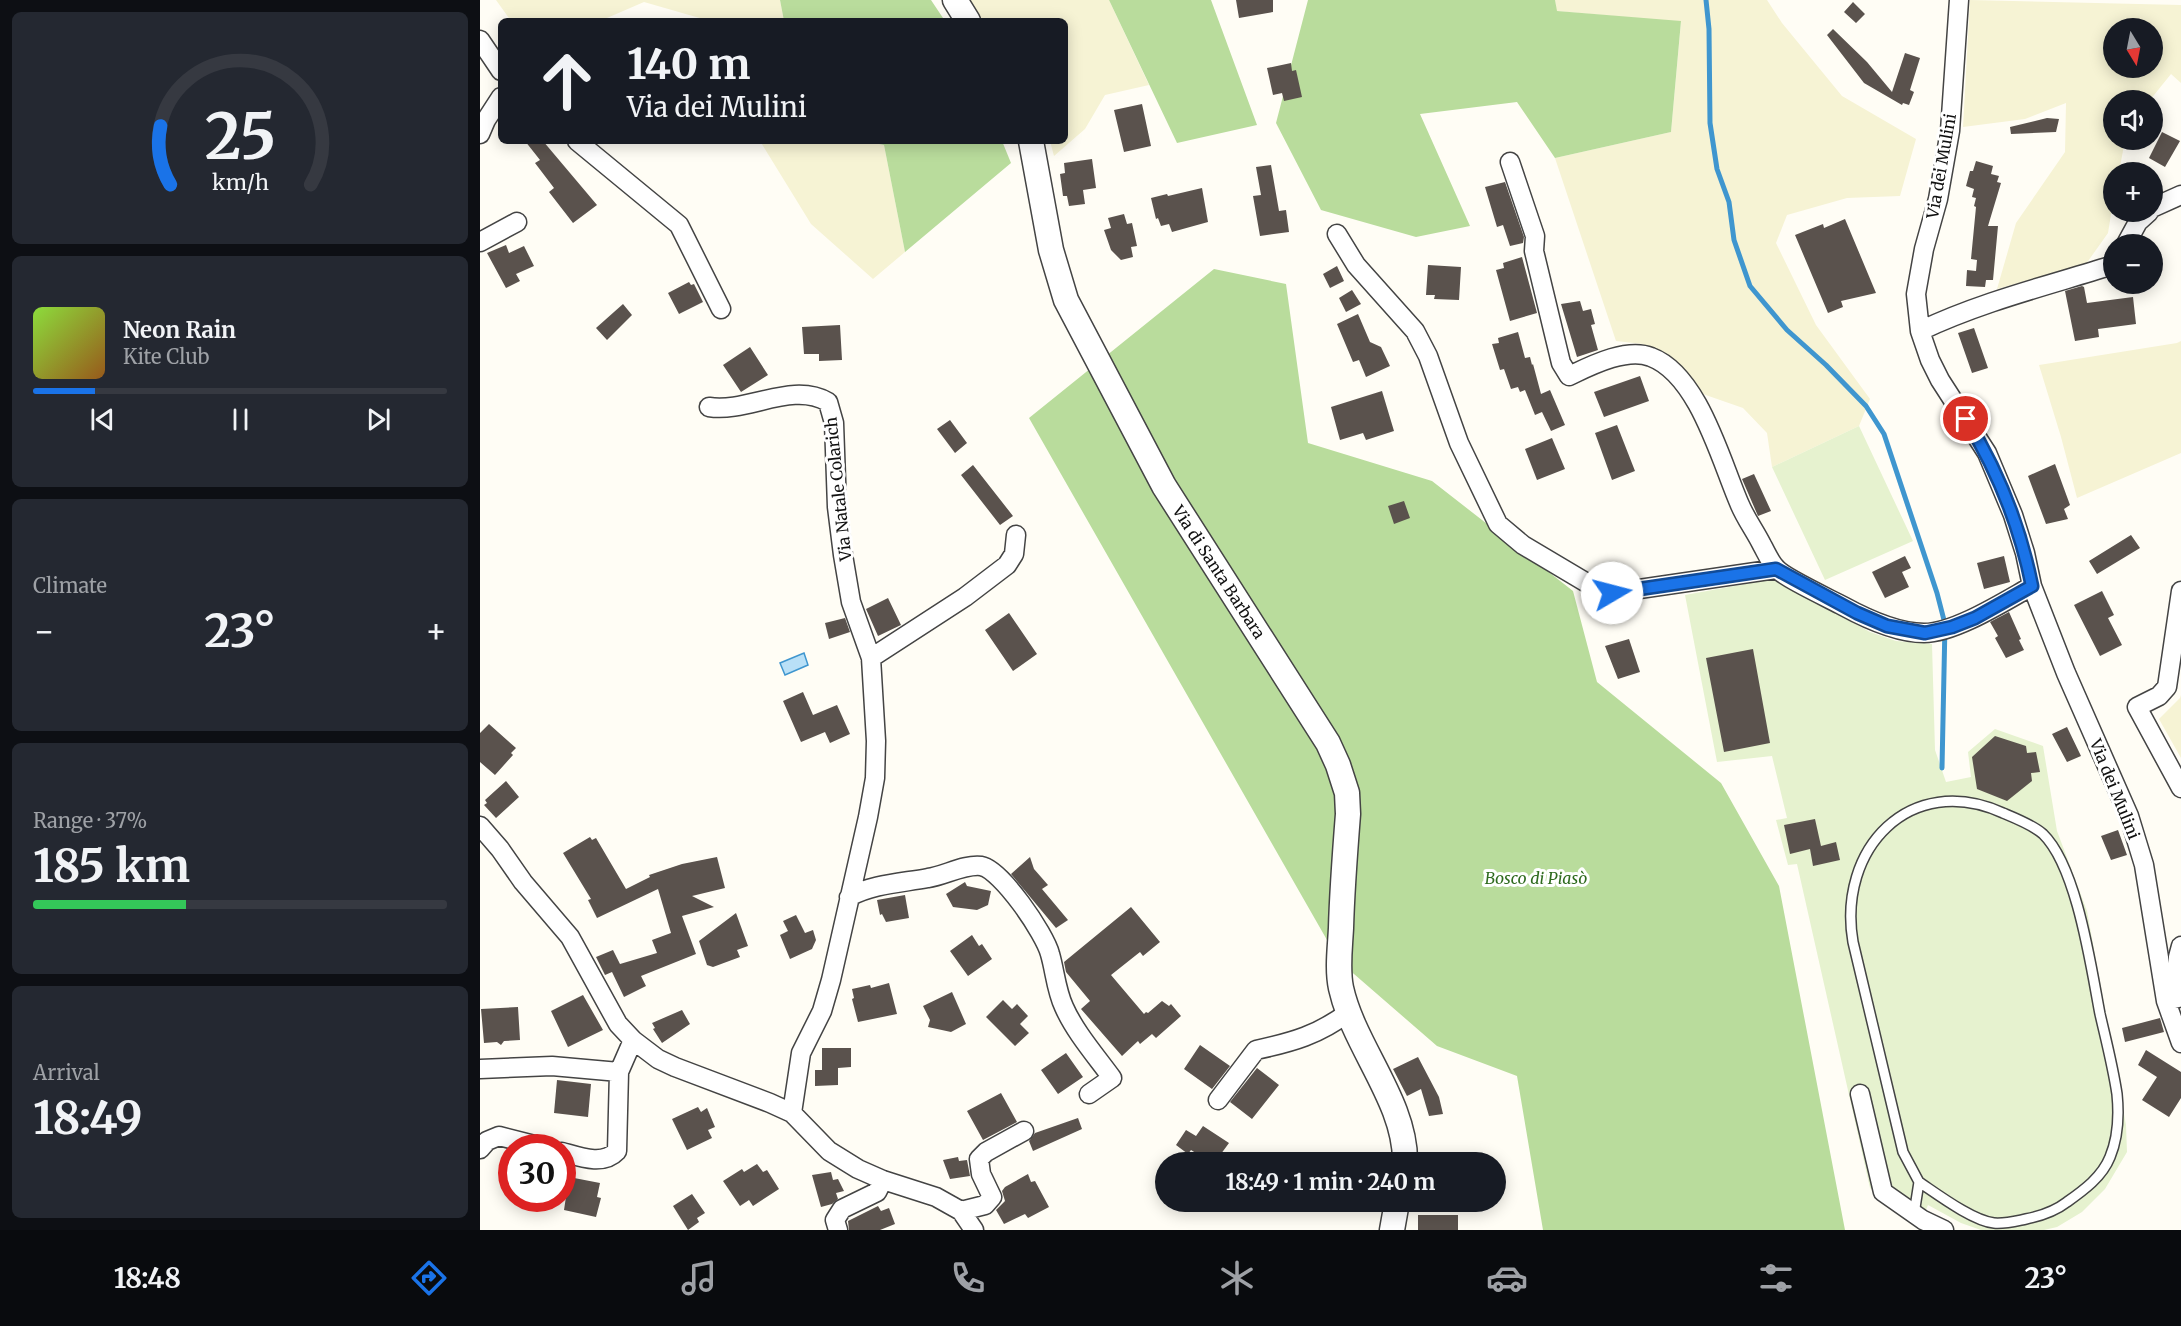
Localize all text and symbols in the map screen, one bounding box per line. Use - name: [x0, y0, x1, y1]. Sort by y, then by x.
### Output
- north arrow: [2103, 18, 2163, 78]
- map controls: [2103, 18, 2163, 294]
- text: 140 m: [627, 38, 750, 90]
- icon: ahead: [528, 42, 606, 120]
- text: Via dei Mulini: [627, 90, 807, 124]
- button: sound: [2103, 90, 2163, 150]
- text: 25: [204, 98, 276, 176]
- street label: Via dei Mulini: [1922, 112, 1960, 221]
- button: +: [2103, 162, 2163, 222]
- text: km/h: [212, 169, 268, 196]
- button: −: [2103, 234, 2163, 294]
- text: Neon Rain: [123, 316, 236, 344]
- text: Kite Club: [123, 344, 209, 369]
- pin: [1940, 393, 1991, 444]
- icon: arrive: [1949, 402, 1982, 435]
- icon: previous: [86, 403, 119, 436]
- icon: pause: [224, 403, 257, 436]
- icon: next: [362, 403, 395, 436]
- street label: Via Natale Colarich: [820, 416, 856, 563]
- street label: Via di Santa Barbara: [1168, 501, 1270, 643]
- position arrow: [1580, 561, 1644, 625]
- text: Climate: [33, 573, 107, 598]
- text: 23°: [204, 603, 276, 659]
- text: −: [33, 611, 55, 652]
- text: +: [425, 611, 447, 652]
- street label: Via dei Mulini: [2085, 735, 2144, 842]
- text: Range · 37%: [33, 808, 147, 833]
- text: 185 km: [33, 838, 190, 894]
- park label: Bosco di Piasò: [1485, 868, 1587, 888]
- text: Arrival: [33, 1060, 100, 1085]
- text: 18:49: [33, 1090, 143, 1146]
- speed limit sign: 30: [498, 1134, 576, 1212]
- text: 18:49 · 1 min · 240 m: [1226, 1168, 1435, 1196]
- icon: directions: [408, 1257, 450, 1299]
- icon: music: [678, 1257, 720, 1299]
- icon: phone: [947, 1257, 989, 1299]
- icon: climate: [1216, 1257, 1258, 1299]
- icon: car: [1486, 1257, 1528, 1299]
- icon: filters: [1755, 1257, 1797, 1299]
- text: 18:48: [114, 1261, 181, 1295]
- text: 23°: [2025, 1261, 2067, 1295]

